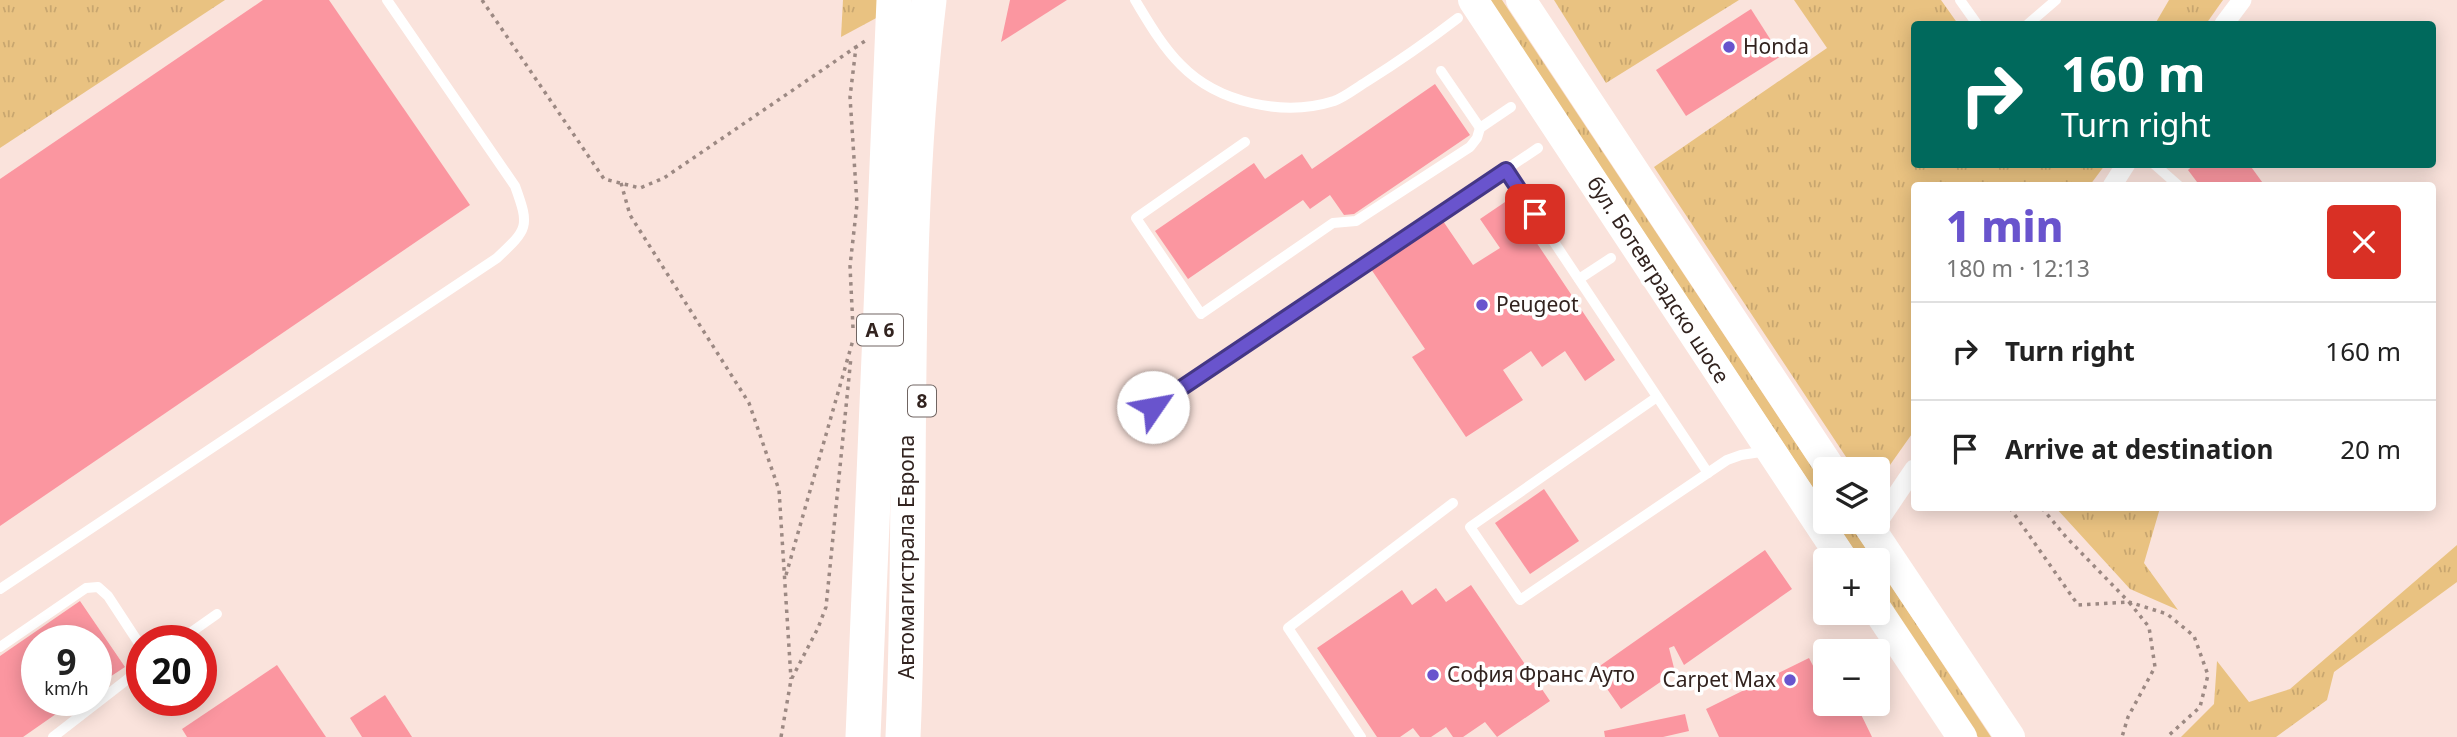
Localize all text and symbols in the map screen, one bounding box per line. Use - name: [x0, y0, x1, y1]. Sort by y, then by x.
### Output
- place label: Honda: [1743, 32, 1809, 60]
- marker: Honda: [1721, 39, 1737, 55]
- text: 160 m: [2061, 40, 2206, 106]
- icon: right: [1946, 49, 2037, 140]
- text: Turn right: [2061, 103, 2211, 146]
- street label: бул. Ботевградско шосе: [1581, 171, 1736, 388]
- pin: [1505, 184, 1565, 244]
- icon: arrive: [1516, 195, 1554, 233]
- text: 1 min: [1946, 197, 2063, 254]
- button: close: [2327, 205, 2401, 279]
- text: 180 m · 12:13: [1946, 252, 2090, 284]
- place label: Peugeot: [1496, 290, 1579, 318]
- marker: Peugeot: [1474, 297, 1490, 313]
- road number: A 6: [857, 314, 903, 346]
- icon: right: [1946, 332, 1984, 370]
- text: Turn right: [2005, 333, 2135, 369]
- text: 160 m: [2325, 333, 2401, 369]
- position arrow: [1116, 370, 1190, 444]
- road number: 8: [908, 386, 936, 416]
- icon: arrive: [1946, 430, 1984, 468]
- text: Arrive at destination: [2005, 431, 2274, 467]
- text: 20 m: [2340, 431, 2401, 467]
- street label: Автомагистрала Европа: [892, 435, 920, 679]
- map controls: [1813, 457, 1890, 716]
- button: layers: [1813, 457, 1890, 534]
- button: +: [1813, 548, 1890, 625]
- speed limit sign: 20: [126, 625, 217, 716]
- text: 9: [56, 638, 77, 685]
- button: −: [1813, 639, 1890, 716]
- place label: София Франс Ауто: [1447, 660, 1635, 688]
- place label: Carpet Max: [1663, 665, 1776, 693]
- marker: София Франс Ауто: [1425, 667, 1441, 683]
- marker: Carpet Max: [1782, 672, 1798, 688]
- text: km/h: [44, 676, 89, 700]

